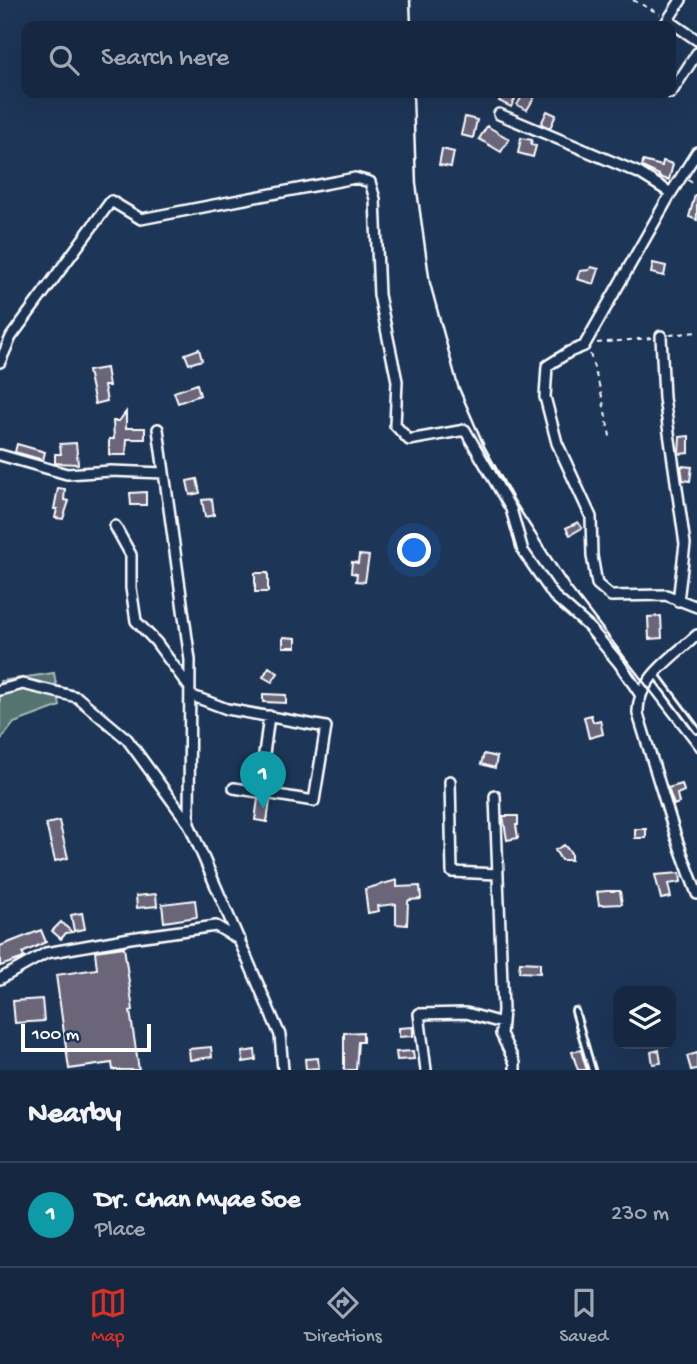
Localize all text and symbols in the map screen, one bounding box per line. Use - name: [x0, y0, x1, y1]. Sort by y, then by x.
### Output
- search box: [21, 21, 676, 98]
- icon: search: [45, 41, 83, 79]
- text: Search here: [101, 44, 229, 75]
- your location: [397, 533, 431, 567]
- pin: 1: [240, 751, 286, 809]
- map controls: [613, 986, 676, 1049]
- button: layers: [613, 986, 676, 1049]
- scale bar: [21, 1021, 150, 1053]
- text: 100 m: [32, 1024, 79, 1047]
- text: Nearby: [28, 1098, 121, 1133]
- text: Dr. Chan Myae Soe: [95, 1186, 300, 1217]
- text: 1: [46, 1201, 56, 1228]
- text: 230 m: [611, 1201, 669, 1228]
- text: Place: [95, 1217, 145, 1244]
- tab: Map: [89, 1284, 127, 1349]
- tab: Directions: [305, 1284, 382, 1349]
- tab: Saved: [559, 1284, 608, 1349]

